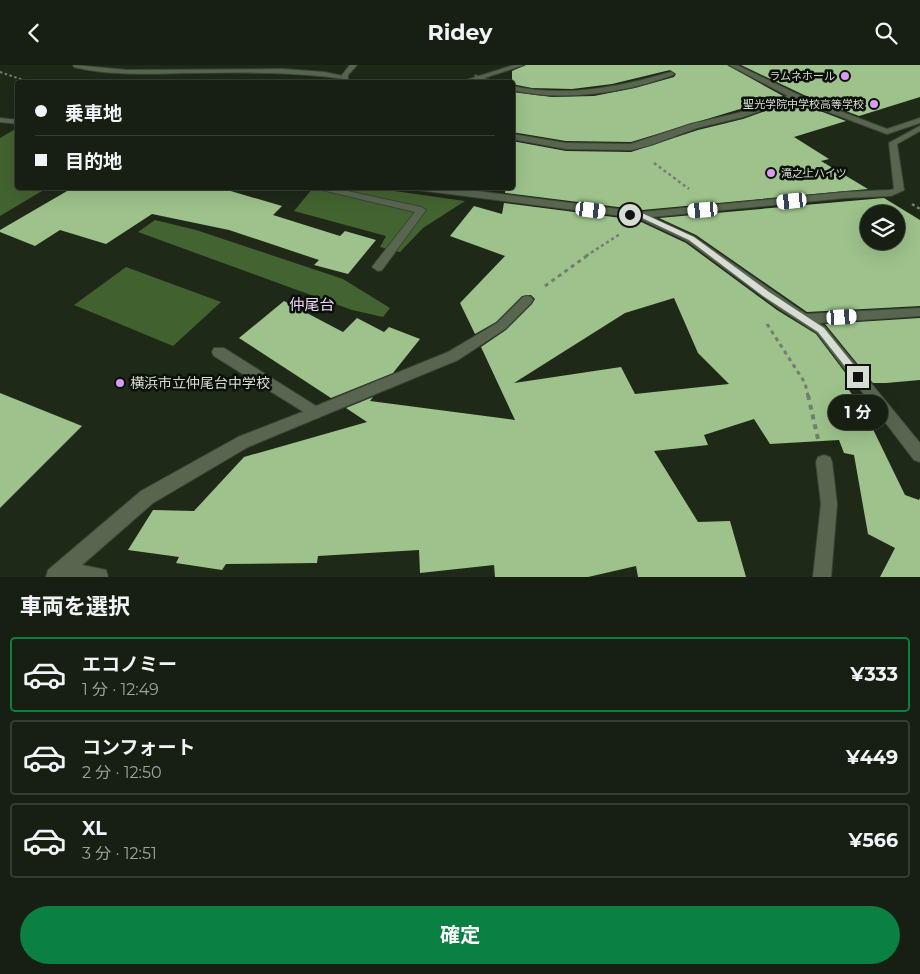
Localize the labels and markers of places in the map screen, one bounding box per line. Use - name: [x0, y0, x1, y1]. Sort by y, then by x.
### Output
- place label: ラムネホール: [769, 69, 835, 83]
- marker: ラムネホール: [839, 70, 851, 82]
- place label: 聖光学院中学校高等学校: [743, 97, 864, 111]
- marker: 聖光学院中学校高等学校: [868, 98, 880, 110]
- place label: 滝之上ハイツ: [781, 166, 847, 180]
- marker: 滝之上ハイツ: [765, 167, 777, 179]
- place label: 横浜市立仲尾台中学校: [130, 374, 270, 392]
- marker: 横浜市立仲尾台中学校: [114, 377, 126, 389]

